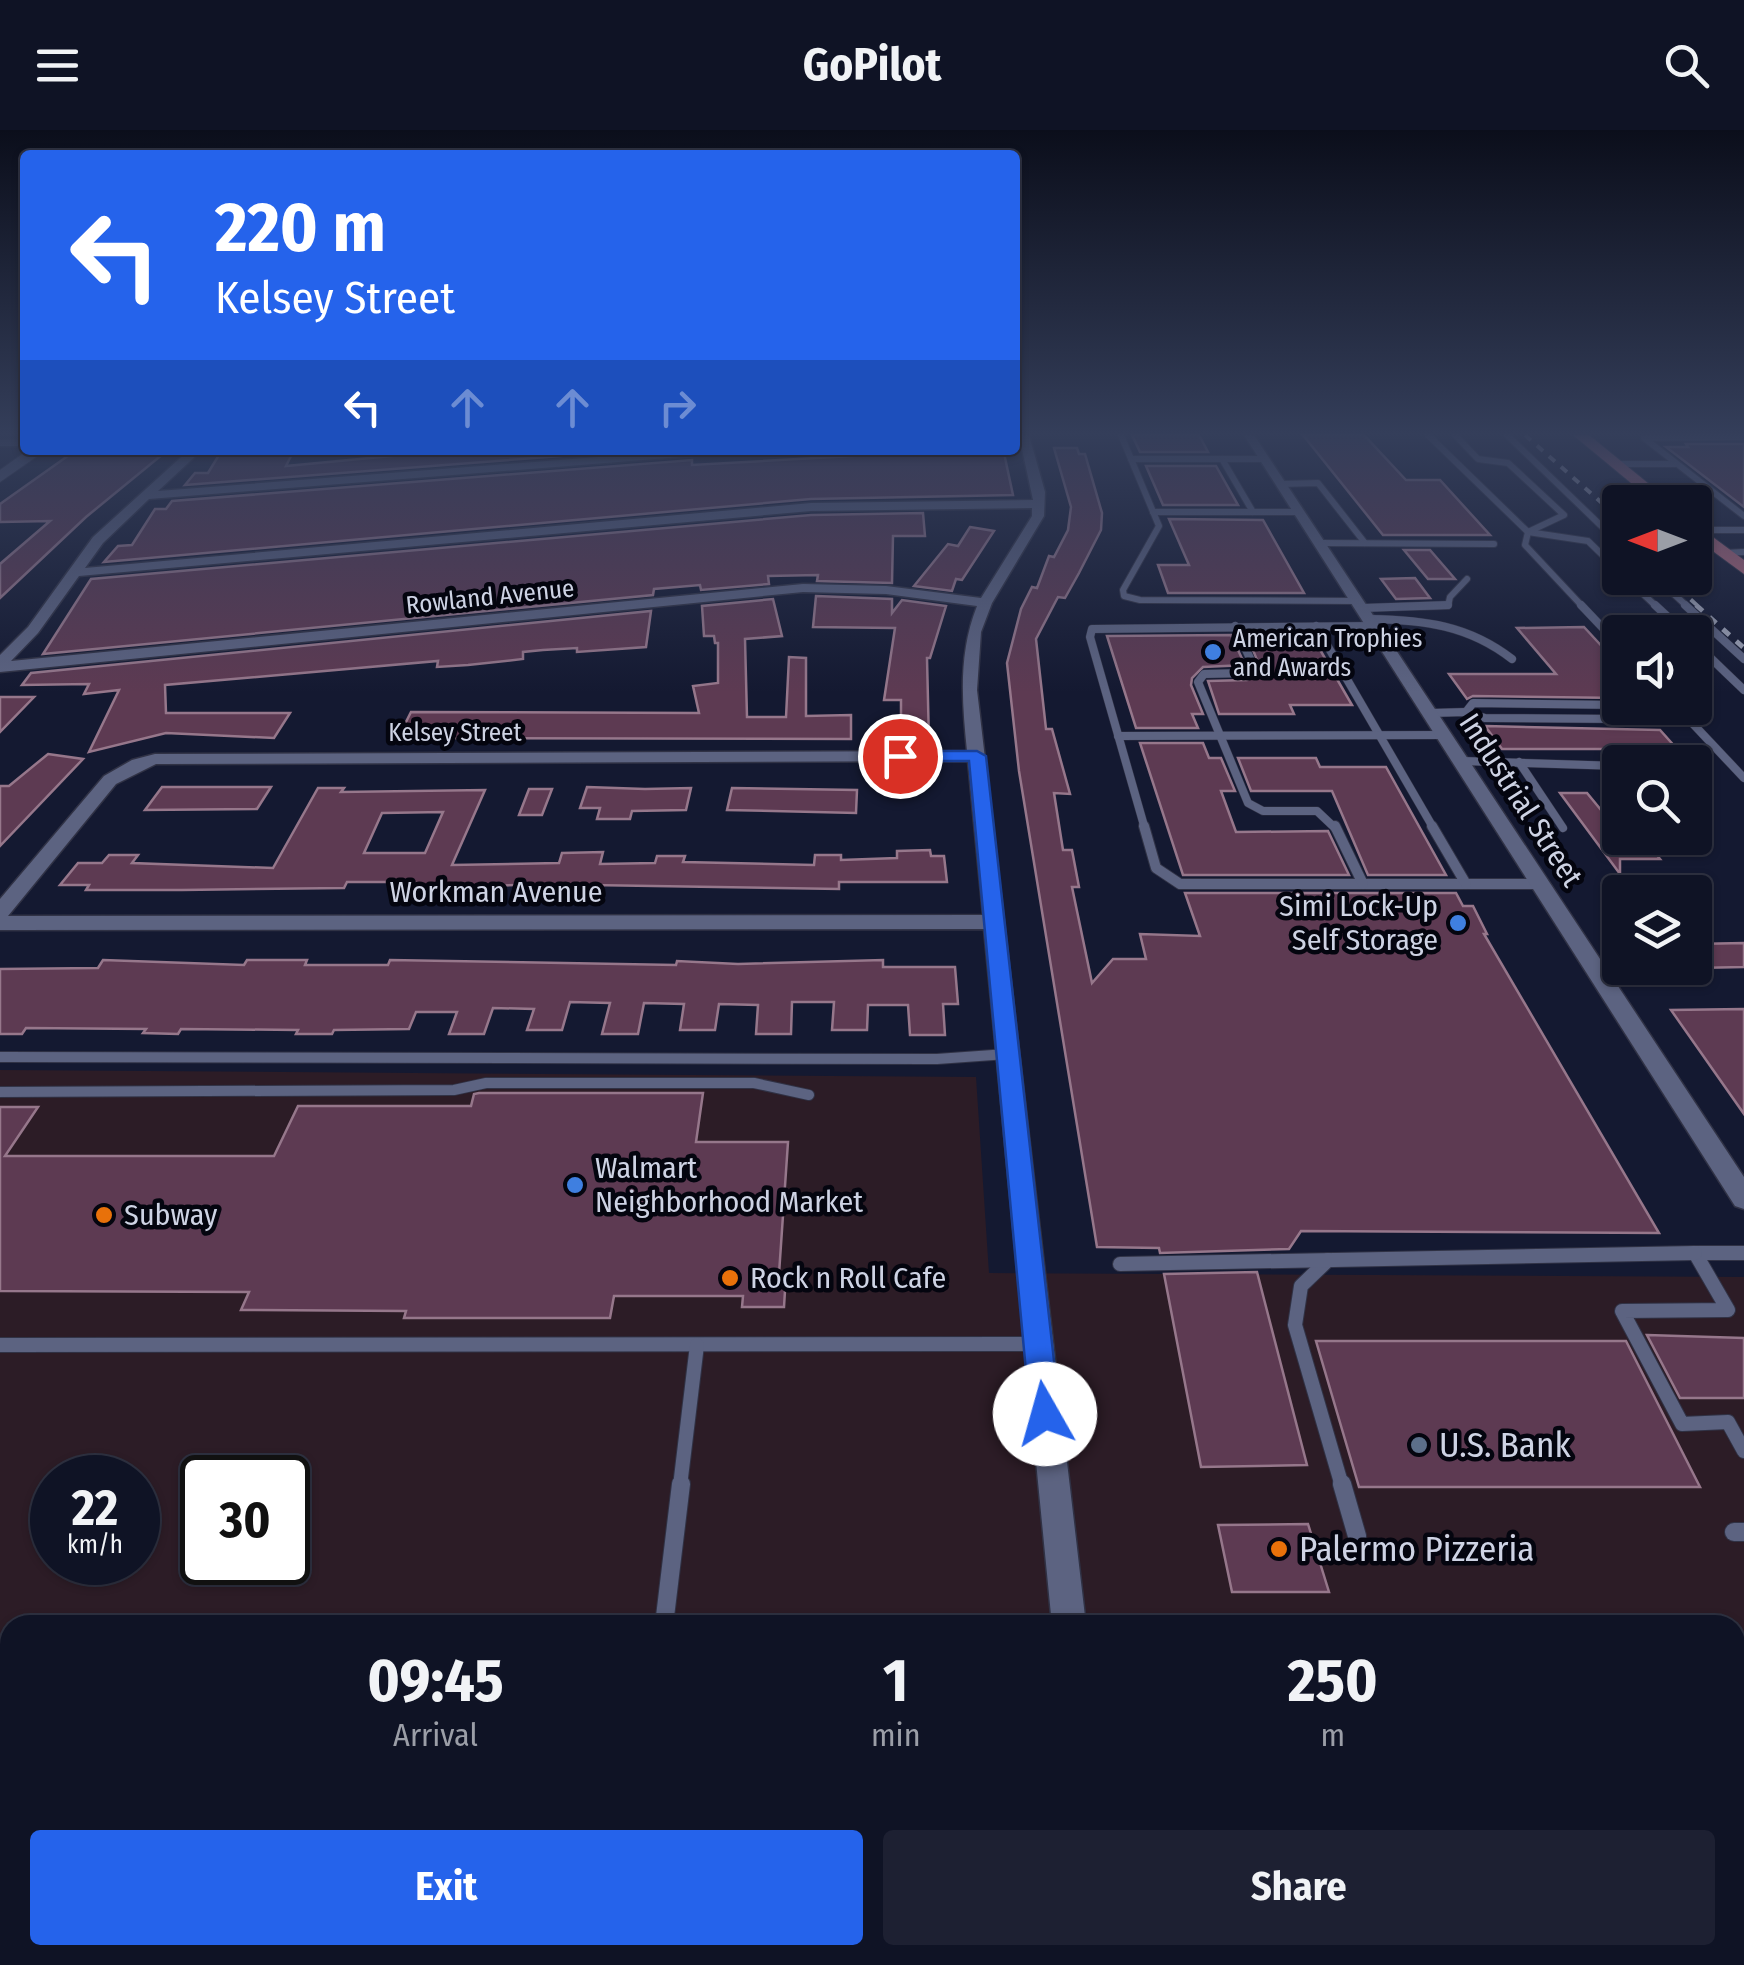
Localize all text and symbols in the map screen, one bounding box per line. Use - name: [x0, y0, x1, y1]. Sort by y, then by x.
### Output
- icon: menu: [30, 38, 85, 93]
- text: GoPilot: [803, 38, 941, 92]
- icon: search: [1659, 38, 1714, 93]
- text: 220 m: [215, 186, 386, 270]
- icon: left: [50, 190, 180, 320]
- text: Kelsey Street: [215, 271, 455, 325]
- icon: left: [335, 380, 390, 435]
- icon: ahead: [440, 380, 495, 435]
- icon: ahead: [545, 380, 600, 435]
- icon: right: [650, 380, 705, 435]
- north arrow: [1602, 485, 1712, 595]
- map controls: [1602, 485, 1712, 985]
- street label: Rowland Avenue: [404, 573, 576, 621]
- button: sound: [1602, 615, 1712, 725]
- place label: American Trophies and Awards: [1233, 624, 1422, 683]
- marker: American Trophies and Awards: [1202, 641, 1224, 663]
- street label: Industrial Street: [1452, 707, 1590, 894]
- pin: [858, 714, 943, 799]
- street label: Kelsey Street: [388, 718, 522, 748]
- icon: arrive: [873, 729, 928, 784]
- button: search: [1602, 745, 1712, 855]
- street label: Workman Avenue: [389, 874, 603, 910]
- button: layers: [1602, 875, 1712, 985]
- place label: Simi Lock-Up Self Storage: [1279, 888, 1438, 958]
- marker: Simi Lock-Up Self Storage: [1447, 912, 1469, 934]
- place label: Walmart Neighborhood Market: [595, 1150, 863, 1220]
- marker: Walmart Neighborhood Market: [564, 1174, 586, 1196]
- place label: Subway: [124, 1197, 218, 1233]
- marker: Subway: [93, 1204, 115, 1226]
- place label: Rock n Roll Cafe: [750, 1260, 946, 1296]
- marker: Rock n Roll Cafe: [719, 1267, 741, 1289]
- position arrow: [993, 1362, 1097, 1466]
- place label: U.S. Bank: [1439, 1424, 1571, 1466]
- marker: U.S. Bank: [1408, 1434, 1430, 1456]
- speed limit sign: 30: [180, 1455, 310, 1585]
- text: 22: [72, 1478, 118, 1538]
- place label: Palermo Pizzeria: [1299, 1528, 1534, 1570]
- text: km/h: [67, 1530, 123, 1560]
- marker: Palermo Pizzeria: [1268, 1538, 1290, 1560]
- text: 09:45: [367, 1645, 504, 1717]
- text: 1: [883, 1645, 908, 1717]
- text: 250: [1288, 1645, 1378, 1717]
- text: Arrival: [393, 1716, 478, 1754]
- text: min: [871, 1716, 921, 1754]
- text: m: [1320, 1716, 1345, 1754]
- button: Exit: [30, 1830, 863, 1945]
- button: Share: [883, 1830, 1715, 1945]

